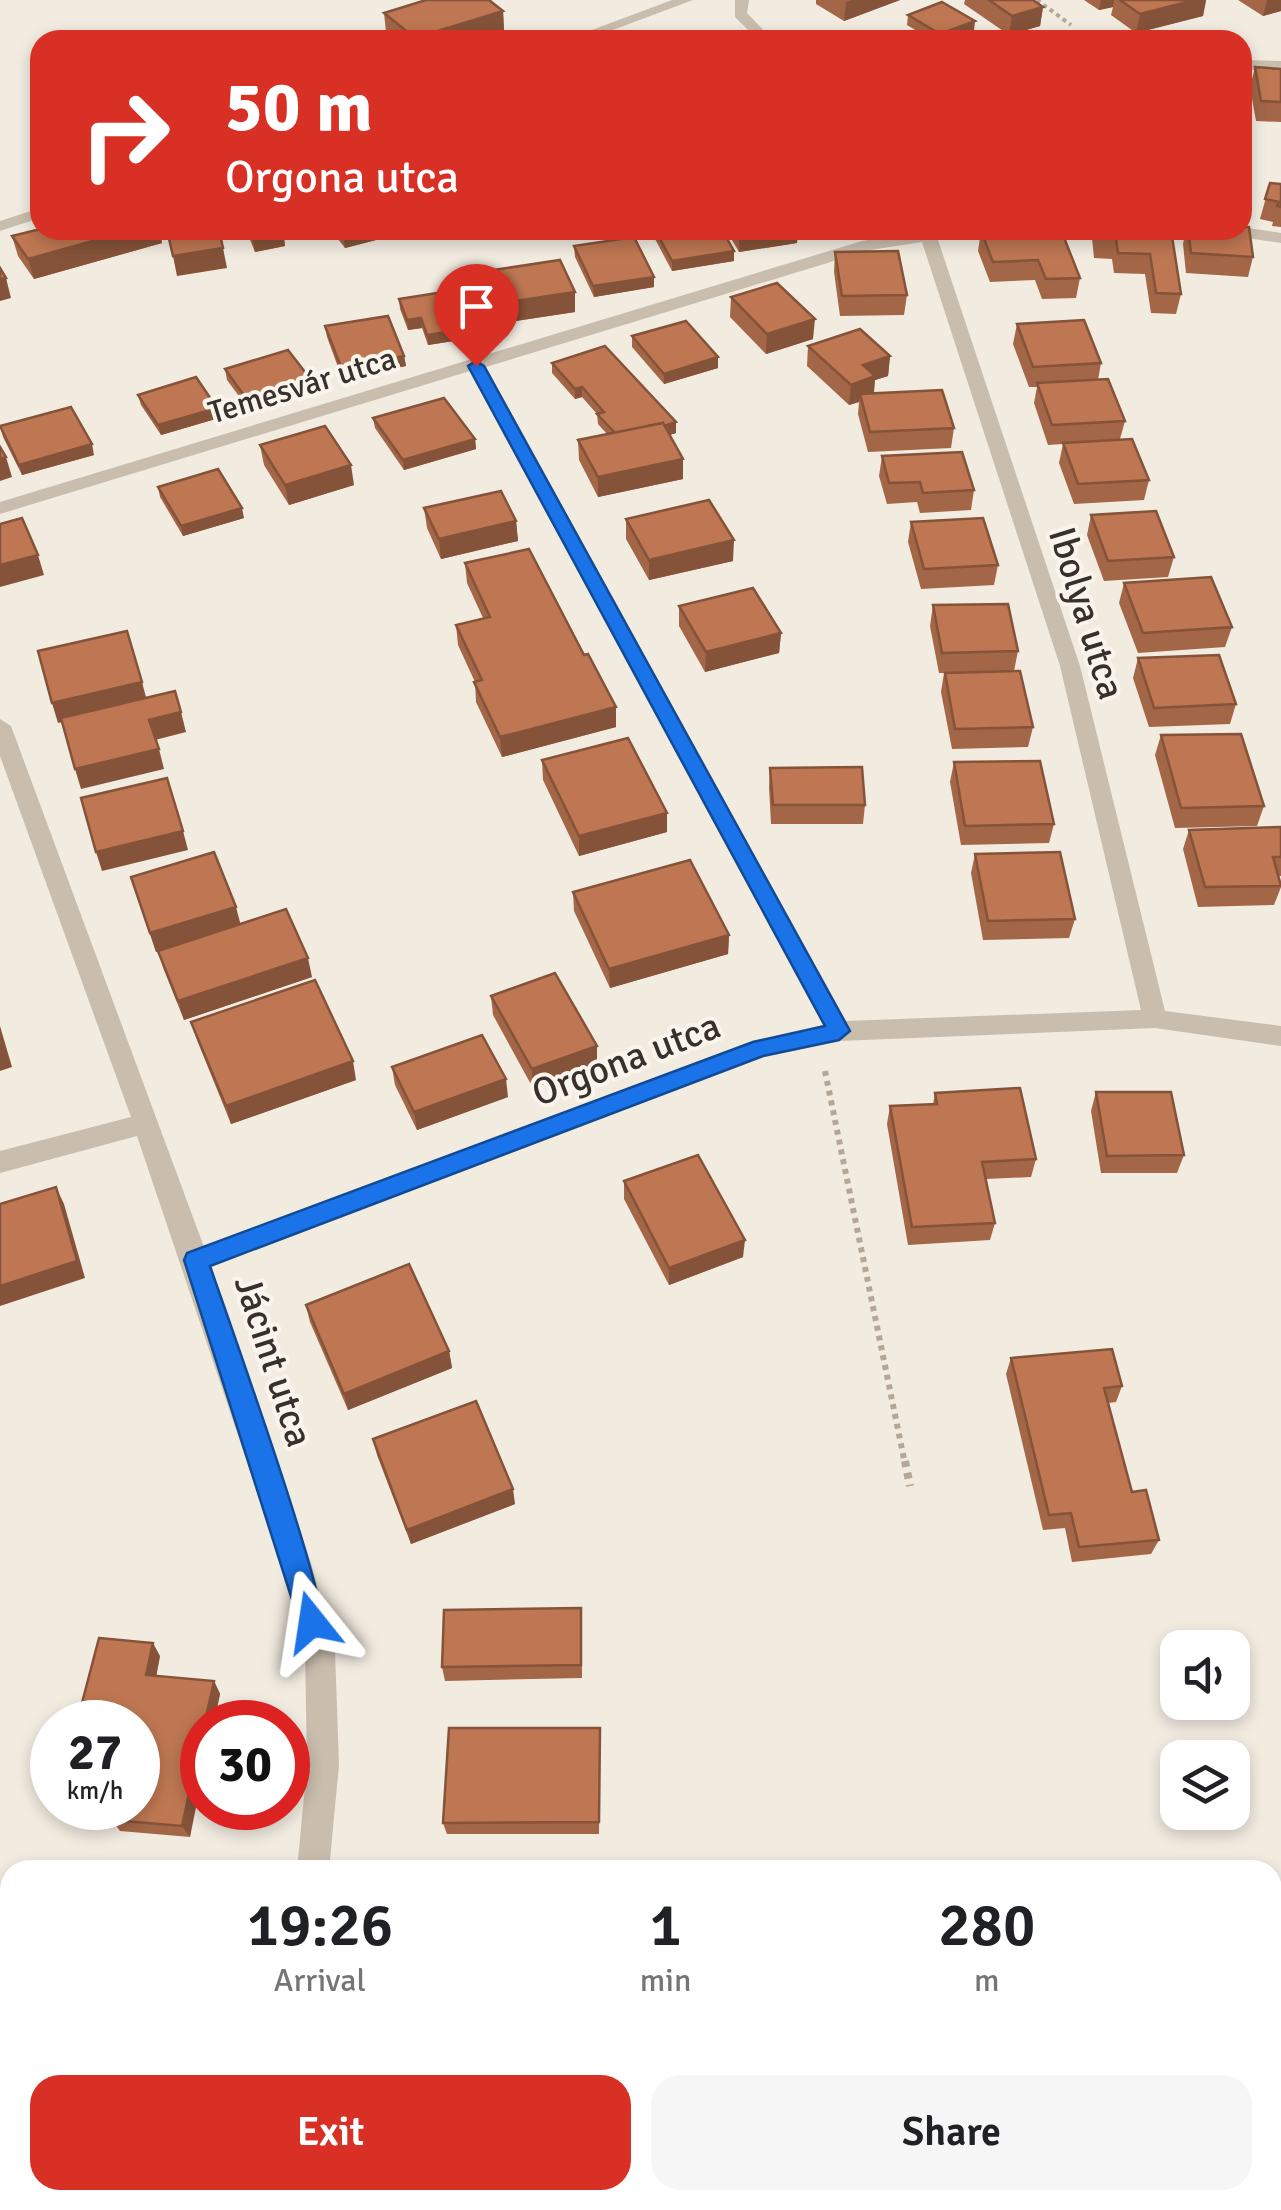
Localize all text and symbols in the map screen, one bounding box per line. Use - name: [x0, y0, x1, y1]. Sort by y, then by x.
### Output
- text: 50 m: [225, 64, 373, 150]
- icon: right: [60, 70, 190, 200]
- text: Orgona utca: [225, 150, 459, 205]
- pin: [434, 264, 519, 367]
- icon: arrive: [449, 279, 504, 334]
- street label: Temesvár utca: [204, 338, 401, 432]
- street label: Ibolya utca: [1038, 521, 1135, 705]
- street label: Orgona utca: [525, 1002, 727, 1117]
- street label: Jácint utca: [224, 1270, 323, 1453]
- position arrow: [260, 1570, 364, 1674]
- map controls: [1160, 1630, 1250, 1830]
- button: sound: [1160, 1630, 1250, 1720]
- speed limit sign: 30: [180, 1700, 310, 1830]
- text: 27: [68, 1722, 122, 1784]
- button: layers: [1160, 1740, 1250, 1830]
- text: km/h: [67, 1775, 123, 1806]
- text: 19:26: [247, 1889, 393, 1963]
- text: 1: [649, 1889, 682, 1963]
- text: 280: [938, 1889, 1035, 1963]
- text: Arrival: [274, 1961, 366, 2000]
- text: min: [640, 1961, 691, 2000]
- text: m: [974, 1961, 1000, 2000]
- button: Exit: [30, 2075, 631, 2190]
- button: Share: [651, 2075, 1252, 2190]

